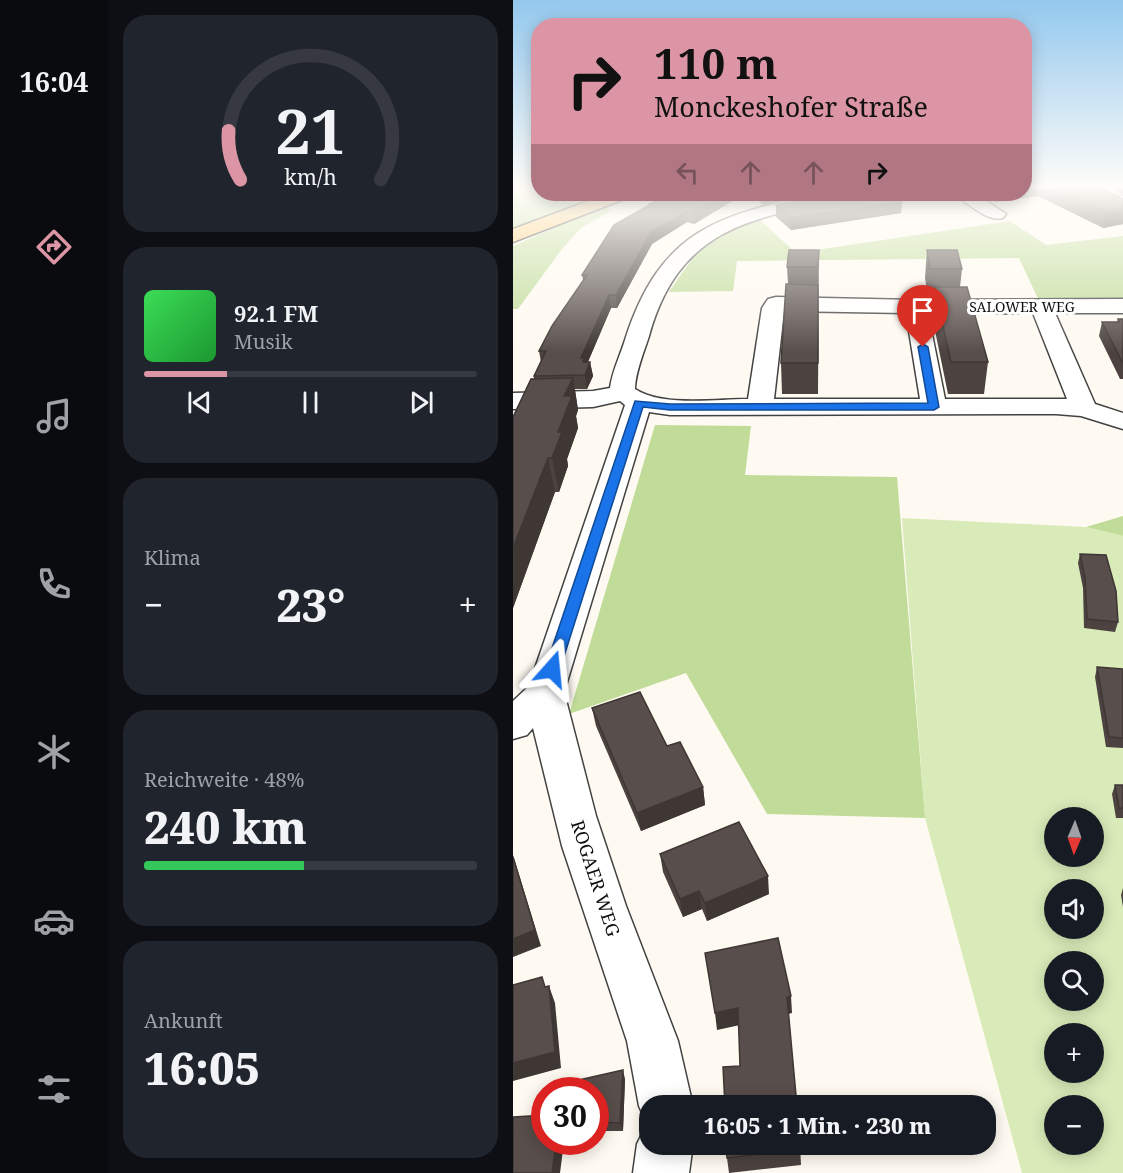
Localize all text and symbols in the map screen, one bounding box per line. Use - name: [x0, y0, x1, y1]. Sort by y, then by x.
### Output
- text: 110 m: [654, 34, 778, 91]
- icon: right: [555, 42, 633, 120]
- text: 16:04: [19, 63, 89, 100]
- text: 21: [275, 87, 346, 172]
- text: Monckeshofer Straße: [654, 88, 928, 125]
- icon: left: [671, 156, 704, 189]
- icon: ahead: [734, 156, 767, 189]
- icon: ahead: [797, 156, 830, 189]
- icon: right: [860, 156, 893, 189]
- text: km/h: [284, 163, 337, 192]
- icon: directions: [33, 226, 75, 268]
- pin: [897, 285, 948, 347]
- icon: arrive: [906, 294, 939, 327]
- street label: SALOWER WEG: [969, 297, 1075, 316]
- text: 92.1 FM: [234, 298, 318, 328]
- text: Musik: [234, 328, 293, 355]
- icon: previous: [183, 386, 216, 419]
- icon: pause: [294, 386, 327, 419]
- icon: next: [405, 386, 438, 419]
- icon: music: [33, 395, 75, 437]
- text: Klima: [144, 544, 201, 571]
- icon: phone: [33, 563, 75, 605]
- text: 23°: [276, 574, 345, 635]
- text: −: [144, 582, 163, 627]
- text: +: [459, 582, 477, 627]
- position arrow: [520, 637, 584, 701]
- icon: climate: [33, 731, 75, 773]
- text: Reichweite · 48%: [144, 766, 305, 793]
- text: 240 km: [144, 796, 307, 857]
- north arrow: [1044, 807, 1104, 867]
- map controls: [1044, 807, 1104, 1155]
- street label: ROGAER WEG: [566, 817, 626, 939]
- button: sound: [1044, 879, 1104, 939]
- icon: car: [33, 900, 75, 942]
- button: search: [1044, 951, 1104, 1011]
- text: Ankunft: [144, 1007, 223, 1034]
- button: +: [1044, 1023, 1104, 1083]
- text: 16:05: [144, 1037, 260, 1098]
- icon: filters: [33, 1068, 75, 1110]
- speed limit sign: 30: [531, 1077, 609, 1155]
- button: −: [1044, 1095, 1104, 1155]
- text: 16:05 · 1 Min. · 230 m: [704, 1110, 931, 1140]

